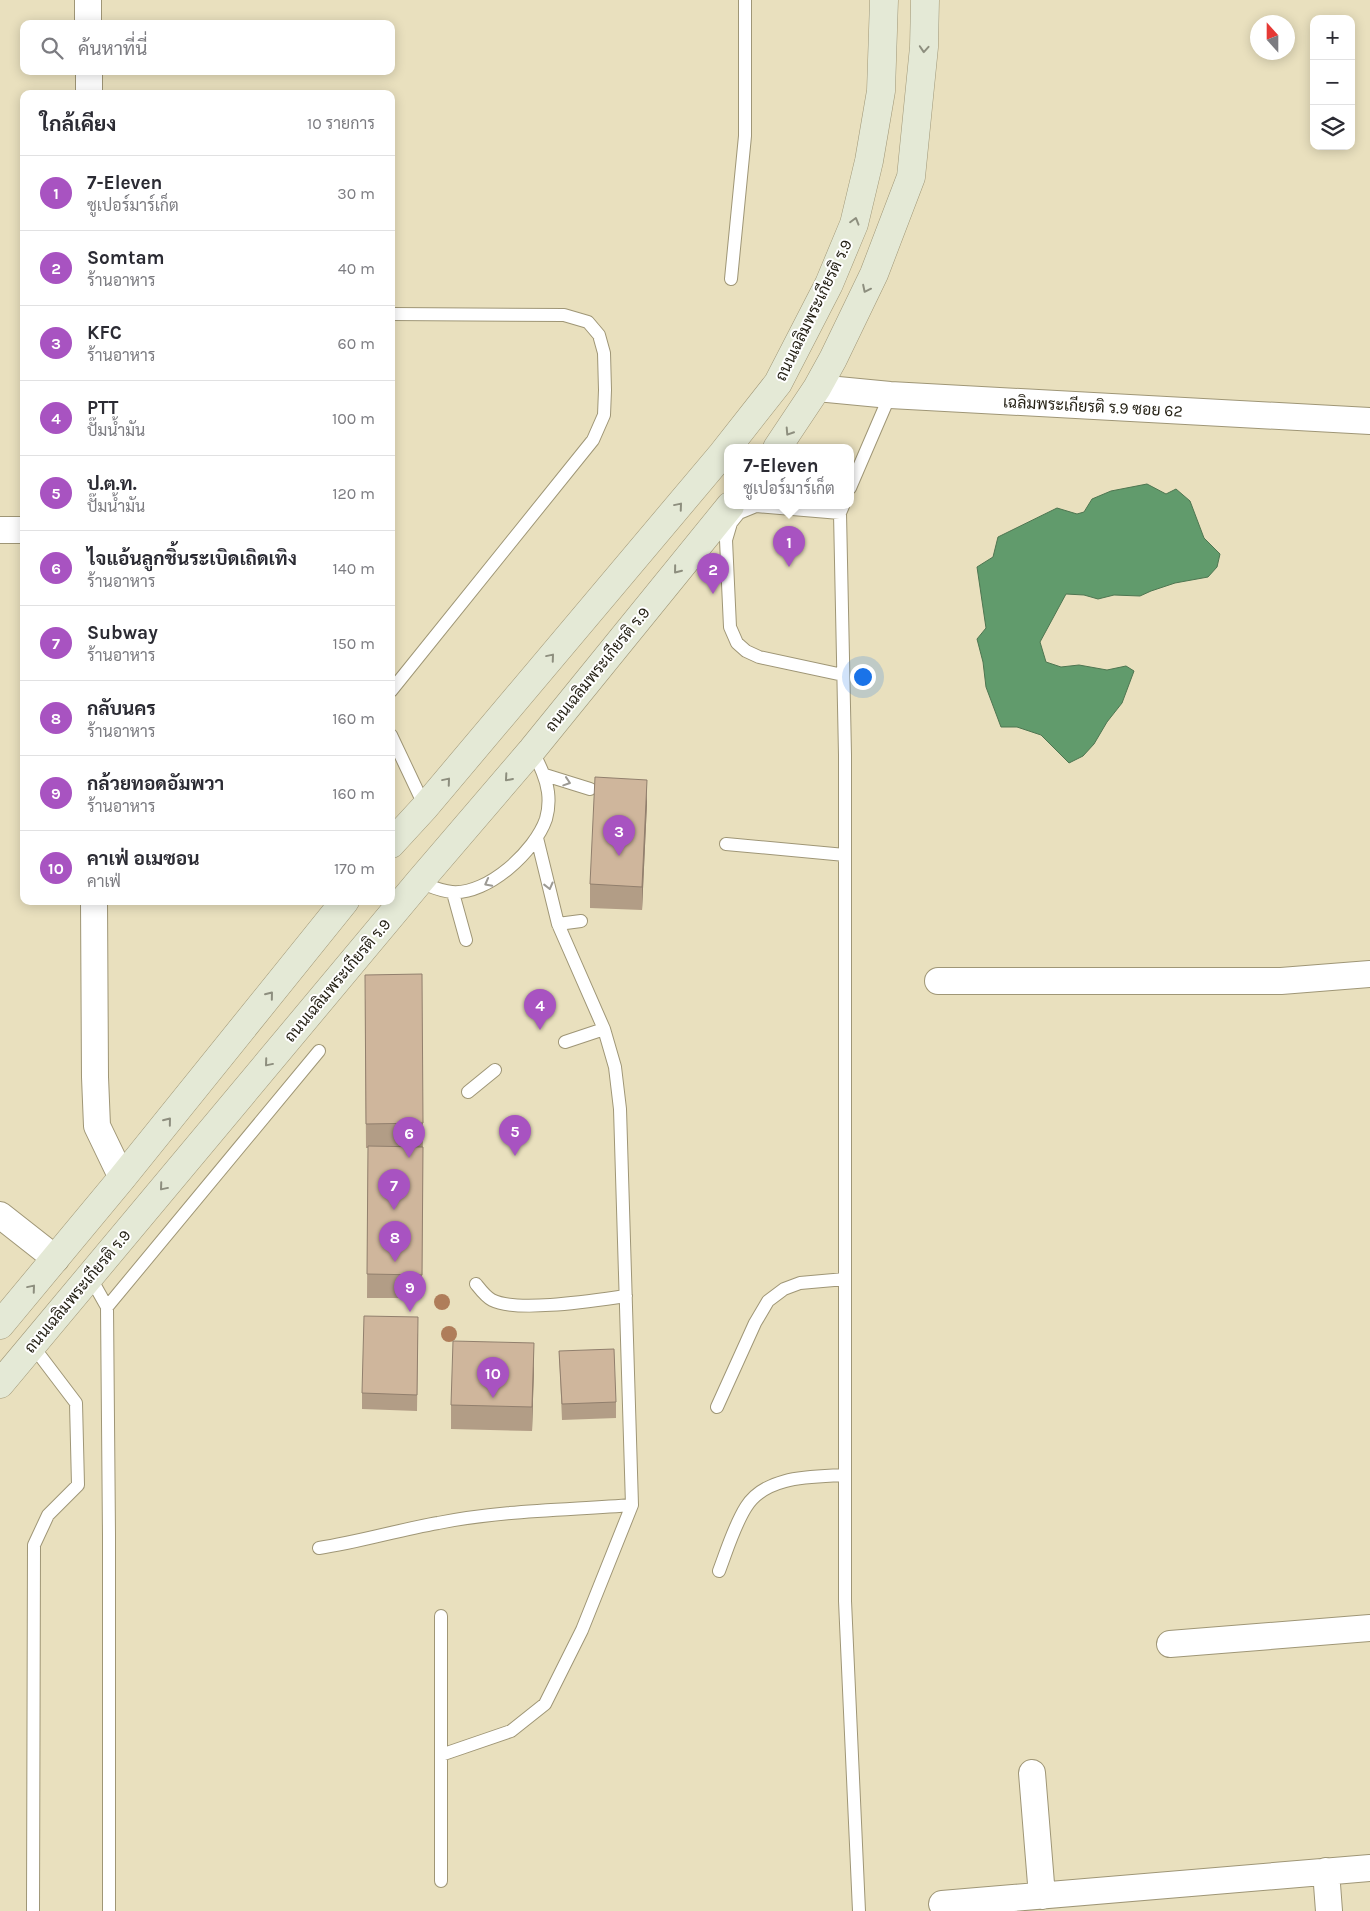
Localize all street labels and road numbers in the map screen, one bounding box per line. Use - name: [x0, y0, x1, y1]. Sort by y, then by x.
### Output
- street label: ถนนเฉลิมพระเกียรติ ร.9: [769, 235, 856, 384]
- street label: เฉลิมพระเกียรติ ร.9 ซอย 62: [1003, 390, 1183, 421]
- street label: ถนนเฉลิมพระเกียรติ ร.9: [540, 602, 654, 736]
- street label: ถนนเฉลิมพระเกียรติ ร.9: [279, 914, 395, 1046]
- street label: ถนนเฉลิมพระเกียรติ ร.9: [19, 1225, 135, 1357]

